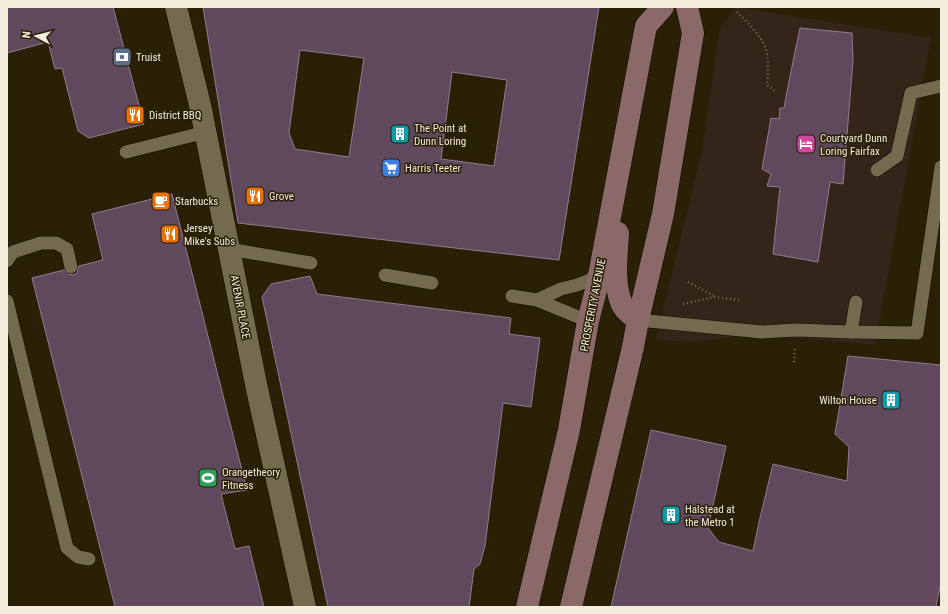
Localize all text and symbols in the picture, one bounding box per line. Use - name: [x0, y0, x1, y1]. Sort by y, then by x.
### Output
- north arrow: [16, 16, 56, 56]
- text: N: [20, 30, 33, 39]
- bank icon: Truist: [111, 46, 133, 68]
- place label: Truist: [136, 51, 161, 64]
- restaurant icon: District BBQ: [124, 104, 146, 126]
- place label: District BBQ: [149, 109, 201, 122]
- place label: The Point at Dunn Loring: [414, 122, 466, 148]
- building icon: The Point at Dunn Loring: [389, 123, 411, 145]
- place label: Courtyard Dunn Loring Fairfax: [820, 132, 887, 158]
- hotel icon: Courtyard Dunn Loring Fairfax: [795, 133, 817, 155]
- supermarket icon: Harris Teeter: [380, 157, 402, 179]
- place label: Harris Teeter: [405, 162, 462, 175]
- restaurant icon: Grove: [244, 185, 266, 207]
- cafe icon: Starbucks: [150, 190, 172, 212]
- place label: Grove: [269, 190, 294, 203]
- place label: Starbucks: [175, 195, 218, 208]
- place label: Jersey Mike's Subs: [184, 222, 235, 248]
- restaurant icon: Jersey Mike's Subs: [159, 223, 181, 245]
- street label: PROSPERITY AVENUE: [578, 257, 608, 353]
- street label: AVENIR PLACE: [227, 274, 253, 341]
- building icon: Wilton House: [880, 389, 902, 411]
- place label: Wilton House: [819, 394, 877, 407]
- place label: Orangetheory Fitness: [222, 466, 281, 492]
- sports icon: Orangetheory Fitness: [197, 467, 219, 489]
- place label: Halstead at the Metro 1: [685, 503, 735, 529]
- building icon: Halstead at the Metro 1: [660, 504, 682, 526]

